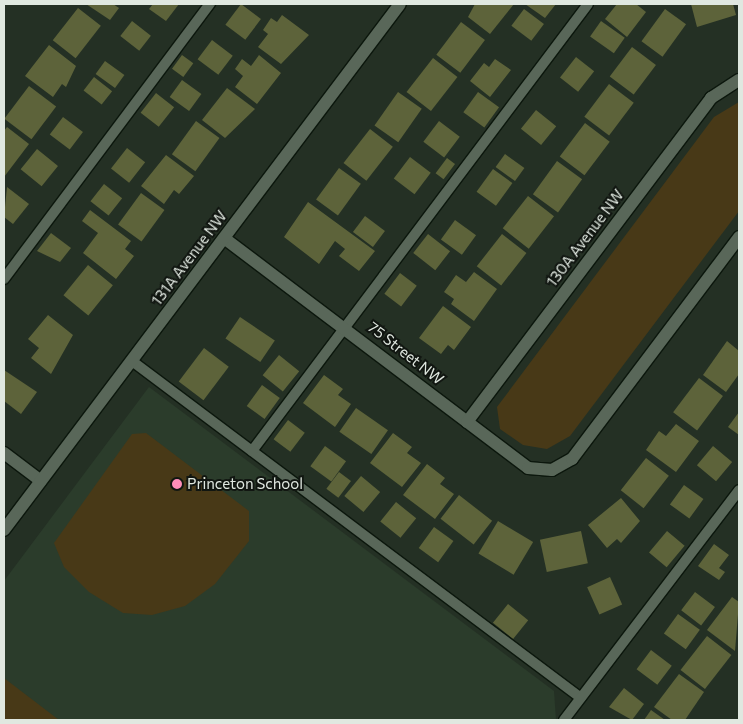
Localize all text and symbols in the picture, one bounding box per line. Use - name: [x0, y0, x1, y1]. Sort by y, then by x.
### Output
- street label: 130A Avenue NW: [543, 186, 627, 290]
- street label: 131A Avenue NW: [147, 207, 231, 309]
- street label: 75 Street NW: [365, 318, 447, 388]
- place label: Princeton School: [187, 475, 303, 493]
- marker: Princeton School: [171, 478, 183, 490]

